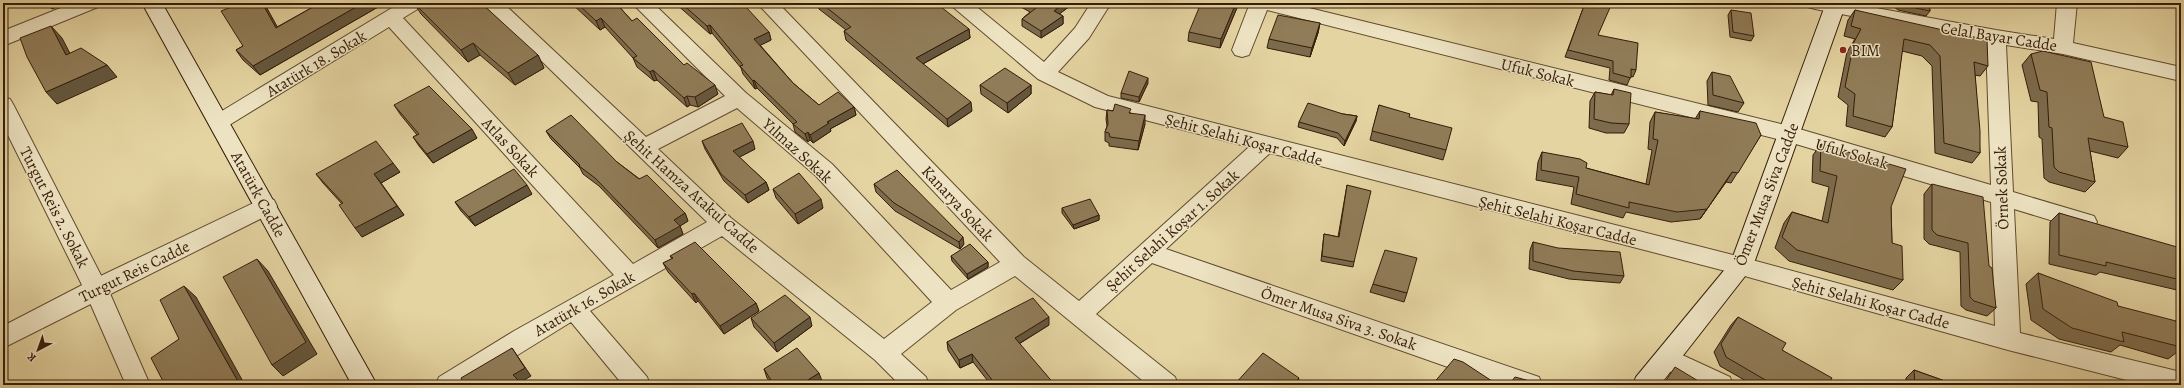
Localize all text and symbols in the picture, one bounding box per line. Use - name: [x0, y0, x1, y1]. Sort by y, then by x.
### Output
- street label: Celal Bayar Cadde: [1939, 17, 2059, 57]
- street label: Atatürk 18. Sokak: [261, 25, 371, 103]
- place label: BIM: [1851, 40, 1880, 62]
- marker: BIM: [1838, 45, 1848, 55]
- street label: Ufuk Sokak: [1499, 53, 1577, 93]
- street label: Şehit Selahi Koşar Cadde: [1163, 108, 1325, 172]
- street label: Atlas Sokak: [476, 112, 544, 183]
- street label: Yılmaz Sokak: [757, 113, 837, 188]
- street label: Ömer Musa Siva Cadde: [1729, 119, 1804, 269]
- street label: Şehit Hamza Atakul Cadde: [619, 125, 764, 258]
- street label: Ufuk Sokak: [1813, 133, 1891, 175]
- street label: Turgut Reis 2. Sokak: [14, 143, 94, 272]
- street label: Örnek Sokak: [1990, 146, 2014, 230]
- street label: Atatürk Cadde: [225, 147, 291, 241]
- street label: Kanarya Sokak: [916, 161, 998, 247]
- street label: Şehit Selahi Koşar 1. Sokak: [1101, 165, 1244, 297]
- street label: Şehit Selahi Koşar Cadde: [1476, 191, 1639, 251]
- street label: Turgut Reis Cadde: [75, 236, 193, 308]
- street label: Atatürk 16. Sokak: [529, 266, 639, 342]
- street label: Şehit Selahi Koşar Cadde: [1790, 271, 1952, 335]
- street label: Ömer Musa Siva 3. Sokak: [1258, 282, 1420, 356]
- north arrow: [18, 330, 58, 370]
- text: K: [24, 349, 39, 365]

